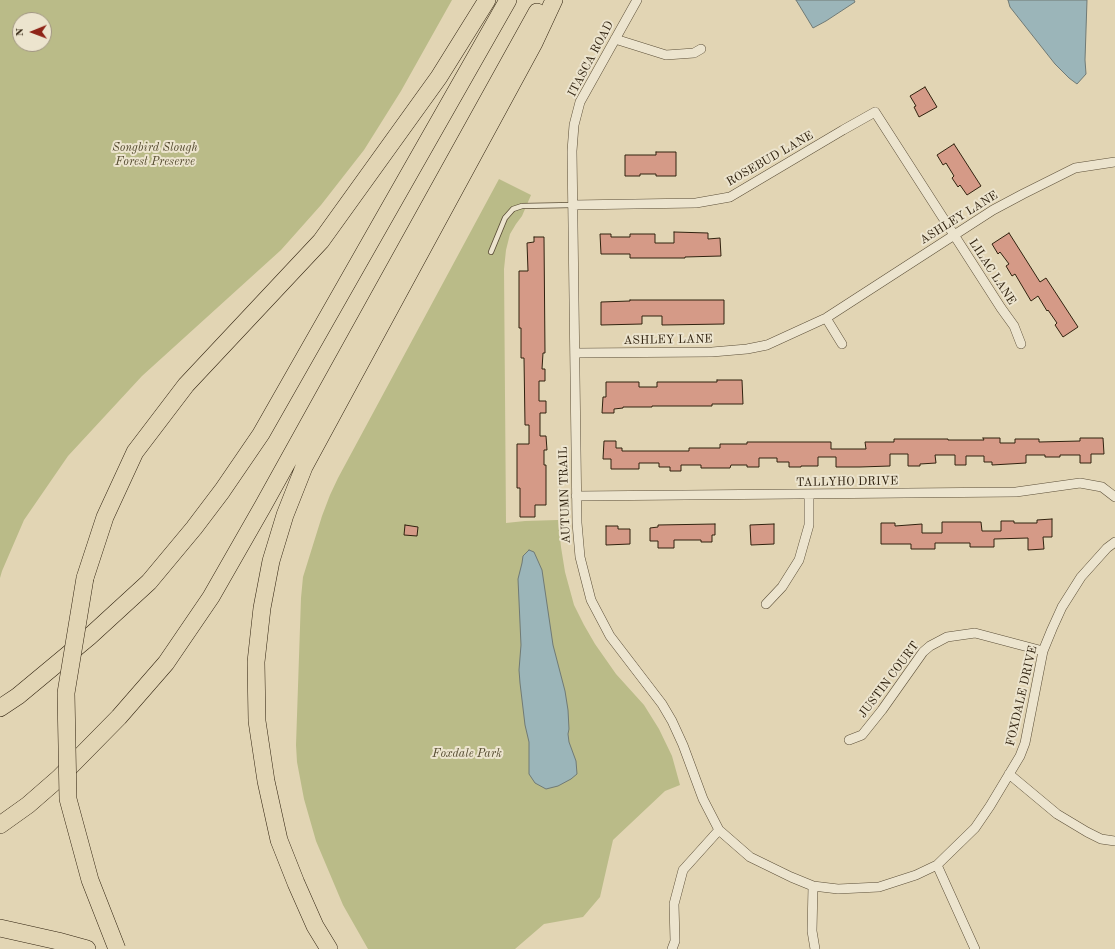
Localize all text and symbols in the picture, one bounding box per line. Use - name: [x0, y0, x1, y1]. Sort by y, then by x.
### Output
- north arrow: [12, 12, 52, 52]
- street label: ITASCA ROAD: [565, 19, 617, 99]
- text: N: [15, 28, 26, 36]
- street label: ROSEBUD LANE: [724, 128, 816, 190]
- park label: Songbird Slough Forest Preserve: [112, 141, 198, 169]
- street label: ASHLEY LANE: [917, 188, 1001, 248]
- street label: LILAC LANE: [965, 236, 1019, 308]
- street label: ASHLEY LANE: [623, 332, 713, 348]
- street label: AUTUMN TRAIL: [556, 446, 574, 544]
- street label: TALLYHO DRIVE: [796, 474, 898, 490]
- street label: JUSTIN COURT: [856, 639, 922, 721]
- street label: FOXDALE DRIVE: [1003, 644, 1041, 748]
- park label: Foxdale Park: [432, 747, 502, 761]

